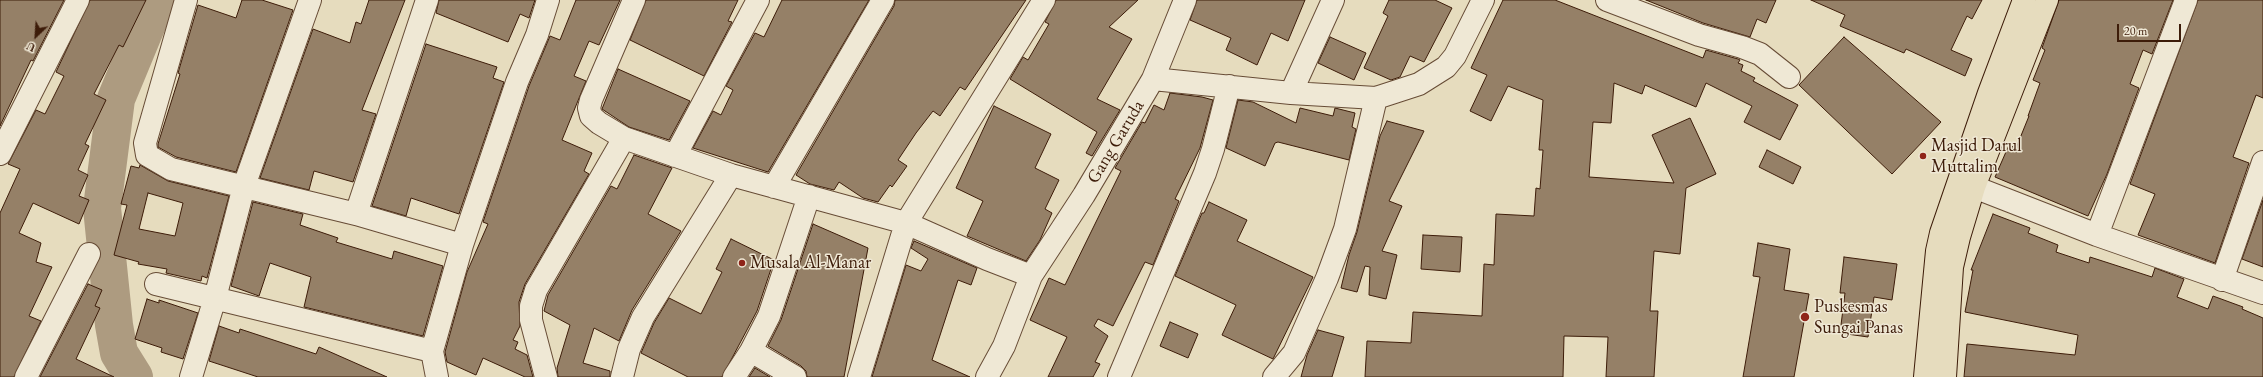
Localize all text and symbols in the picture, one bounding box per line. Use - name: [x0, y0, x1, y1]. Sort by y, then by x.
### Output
- north arrow: [16, 16, 56, 56]
- scale bar: [2119, 16, 2183, 42]
- text: 20 m: [2124, 23, 2147, 39]
- text: U: [24, 39, 38, 55]
- street label: Gang Garuda: [1083, 96, 1149, 188]
- place label: Masjid Darul Muttalim: [1931, 135, 2022, 178]
- marker: Masjid Darul Muttalim: [1918, 151, 1928, 161]
- place label: Musala Al-Manar: [750, 252, 871, 274]
- marker: Musala Al-Manar: [737, 258, 747, 268]
- place label: Puskesmas Sungai Panas: [1814, 296, 1903, 338]
- marker: Puskesmas Sungai Panas: [1799, 311, 1811, 323]

